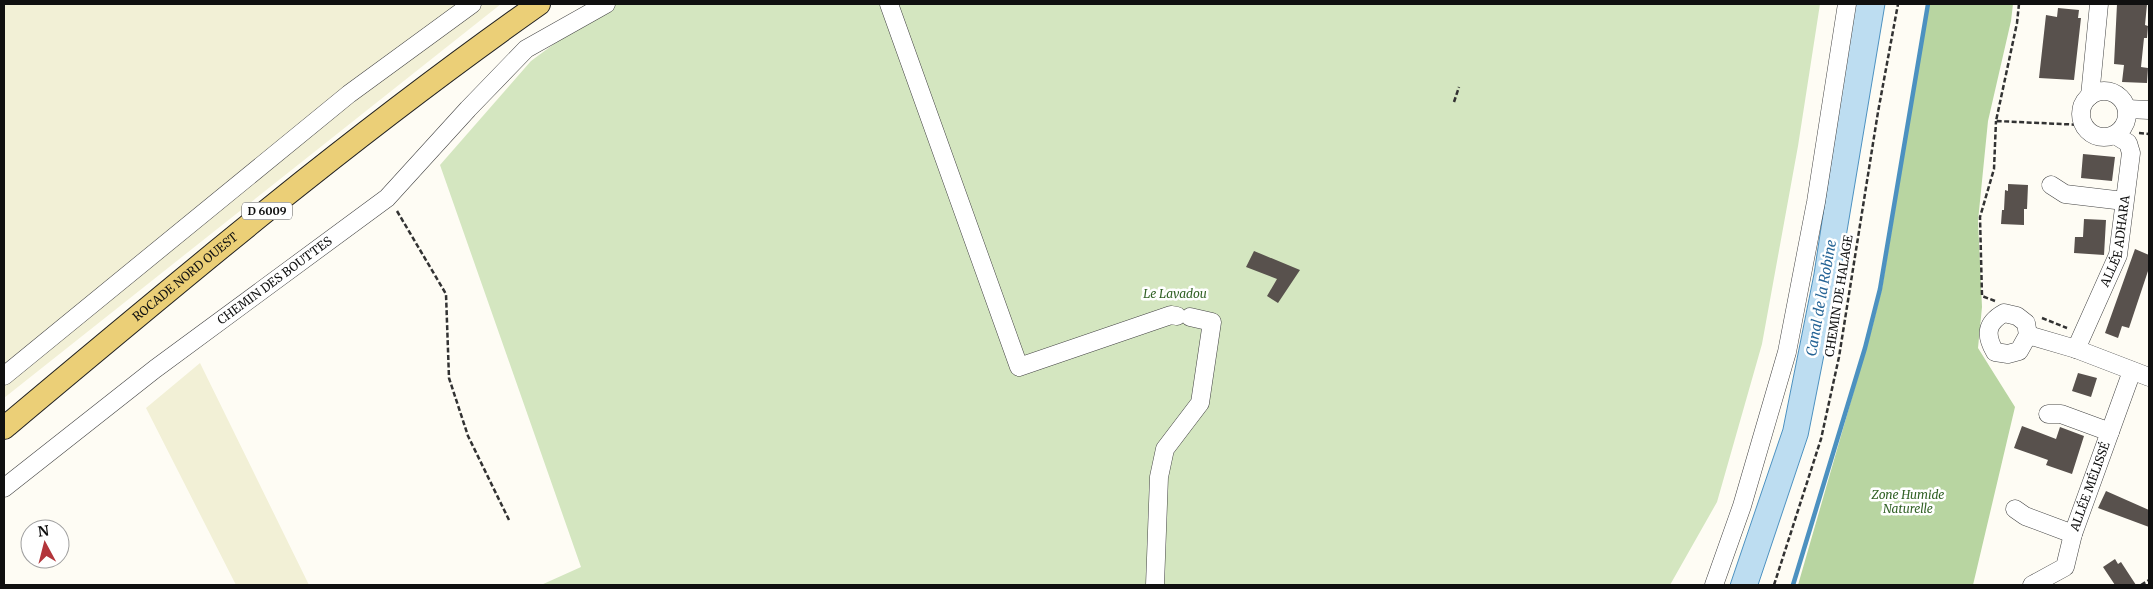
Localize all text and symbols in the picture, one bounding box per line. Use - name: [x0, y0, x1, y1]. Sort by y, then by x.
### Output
- street label: ALLÉE ADHARA: [2096, 194, 2133, 290]
- road number: D 6009: [242, 202, 292, 220]
- street label: ROCADE NORD OUEST: [129, 229, 241, 324]
- street label: CHEMIN DES BOUTTES: [214, 233, 335, 328]
- street label: CHEMIN DE HALAGE: [1821, 233, 1856, 358]
- water label: Canal de la Robine: [1802, 238, 1840, 358]
- park label: Le Lavadou: [1143, 286, 1207, 301]
- street label: ALLÉE MÉLISSÉ: [2066, 439, 2113, 534]
- park label: Zone Humide Naturelle: [1870, 487, 1945, 516]
- north arrow: [20, 519, 70, 569]
- text: N: [37, 521, 50, 541]

